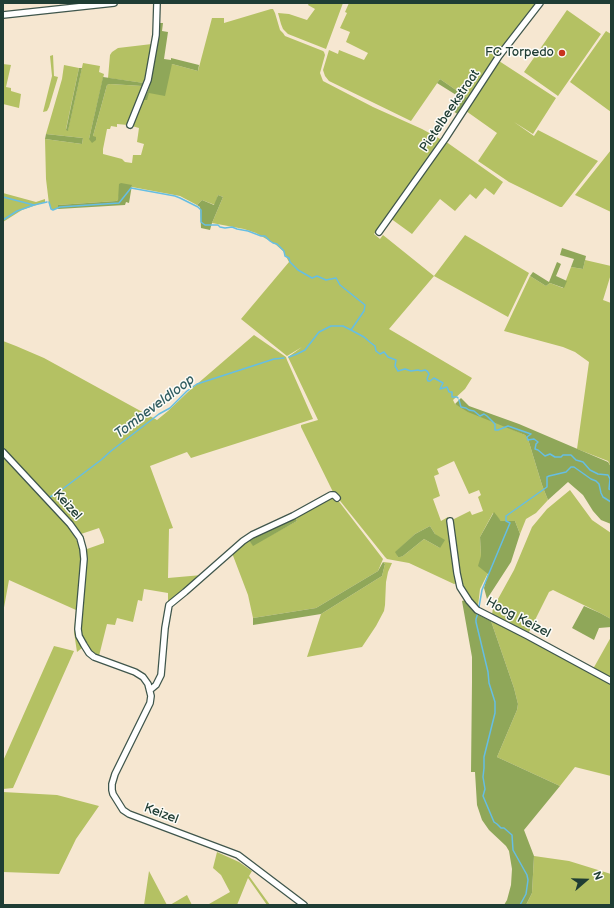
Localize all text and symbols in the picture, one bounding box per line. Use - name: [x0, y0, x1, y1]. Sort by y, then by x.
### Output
- place label: FC Torpedo: [485, 45, 554, 61]
- marker: FC Torpedo: [557, 48, 567, 58]
- street label: Pietelbeekstraat: [417, 67, 483, 155]
- water label: Tombeveldloop: [112, 371, 198, 443]
- street label: Keizel: [49, 487, 85, 523]
- street label: Hoog Keizel: [483, 594, 553, 642]
- street label: Keizel: [142, 800, 180, 828]
- north arrow: [566, 860, 606, 900]
- text: N: [590, 870, 605, 882]

